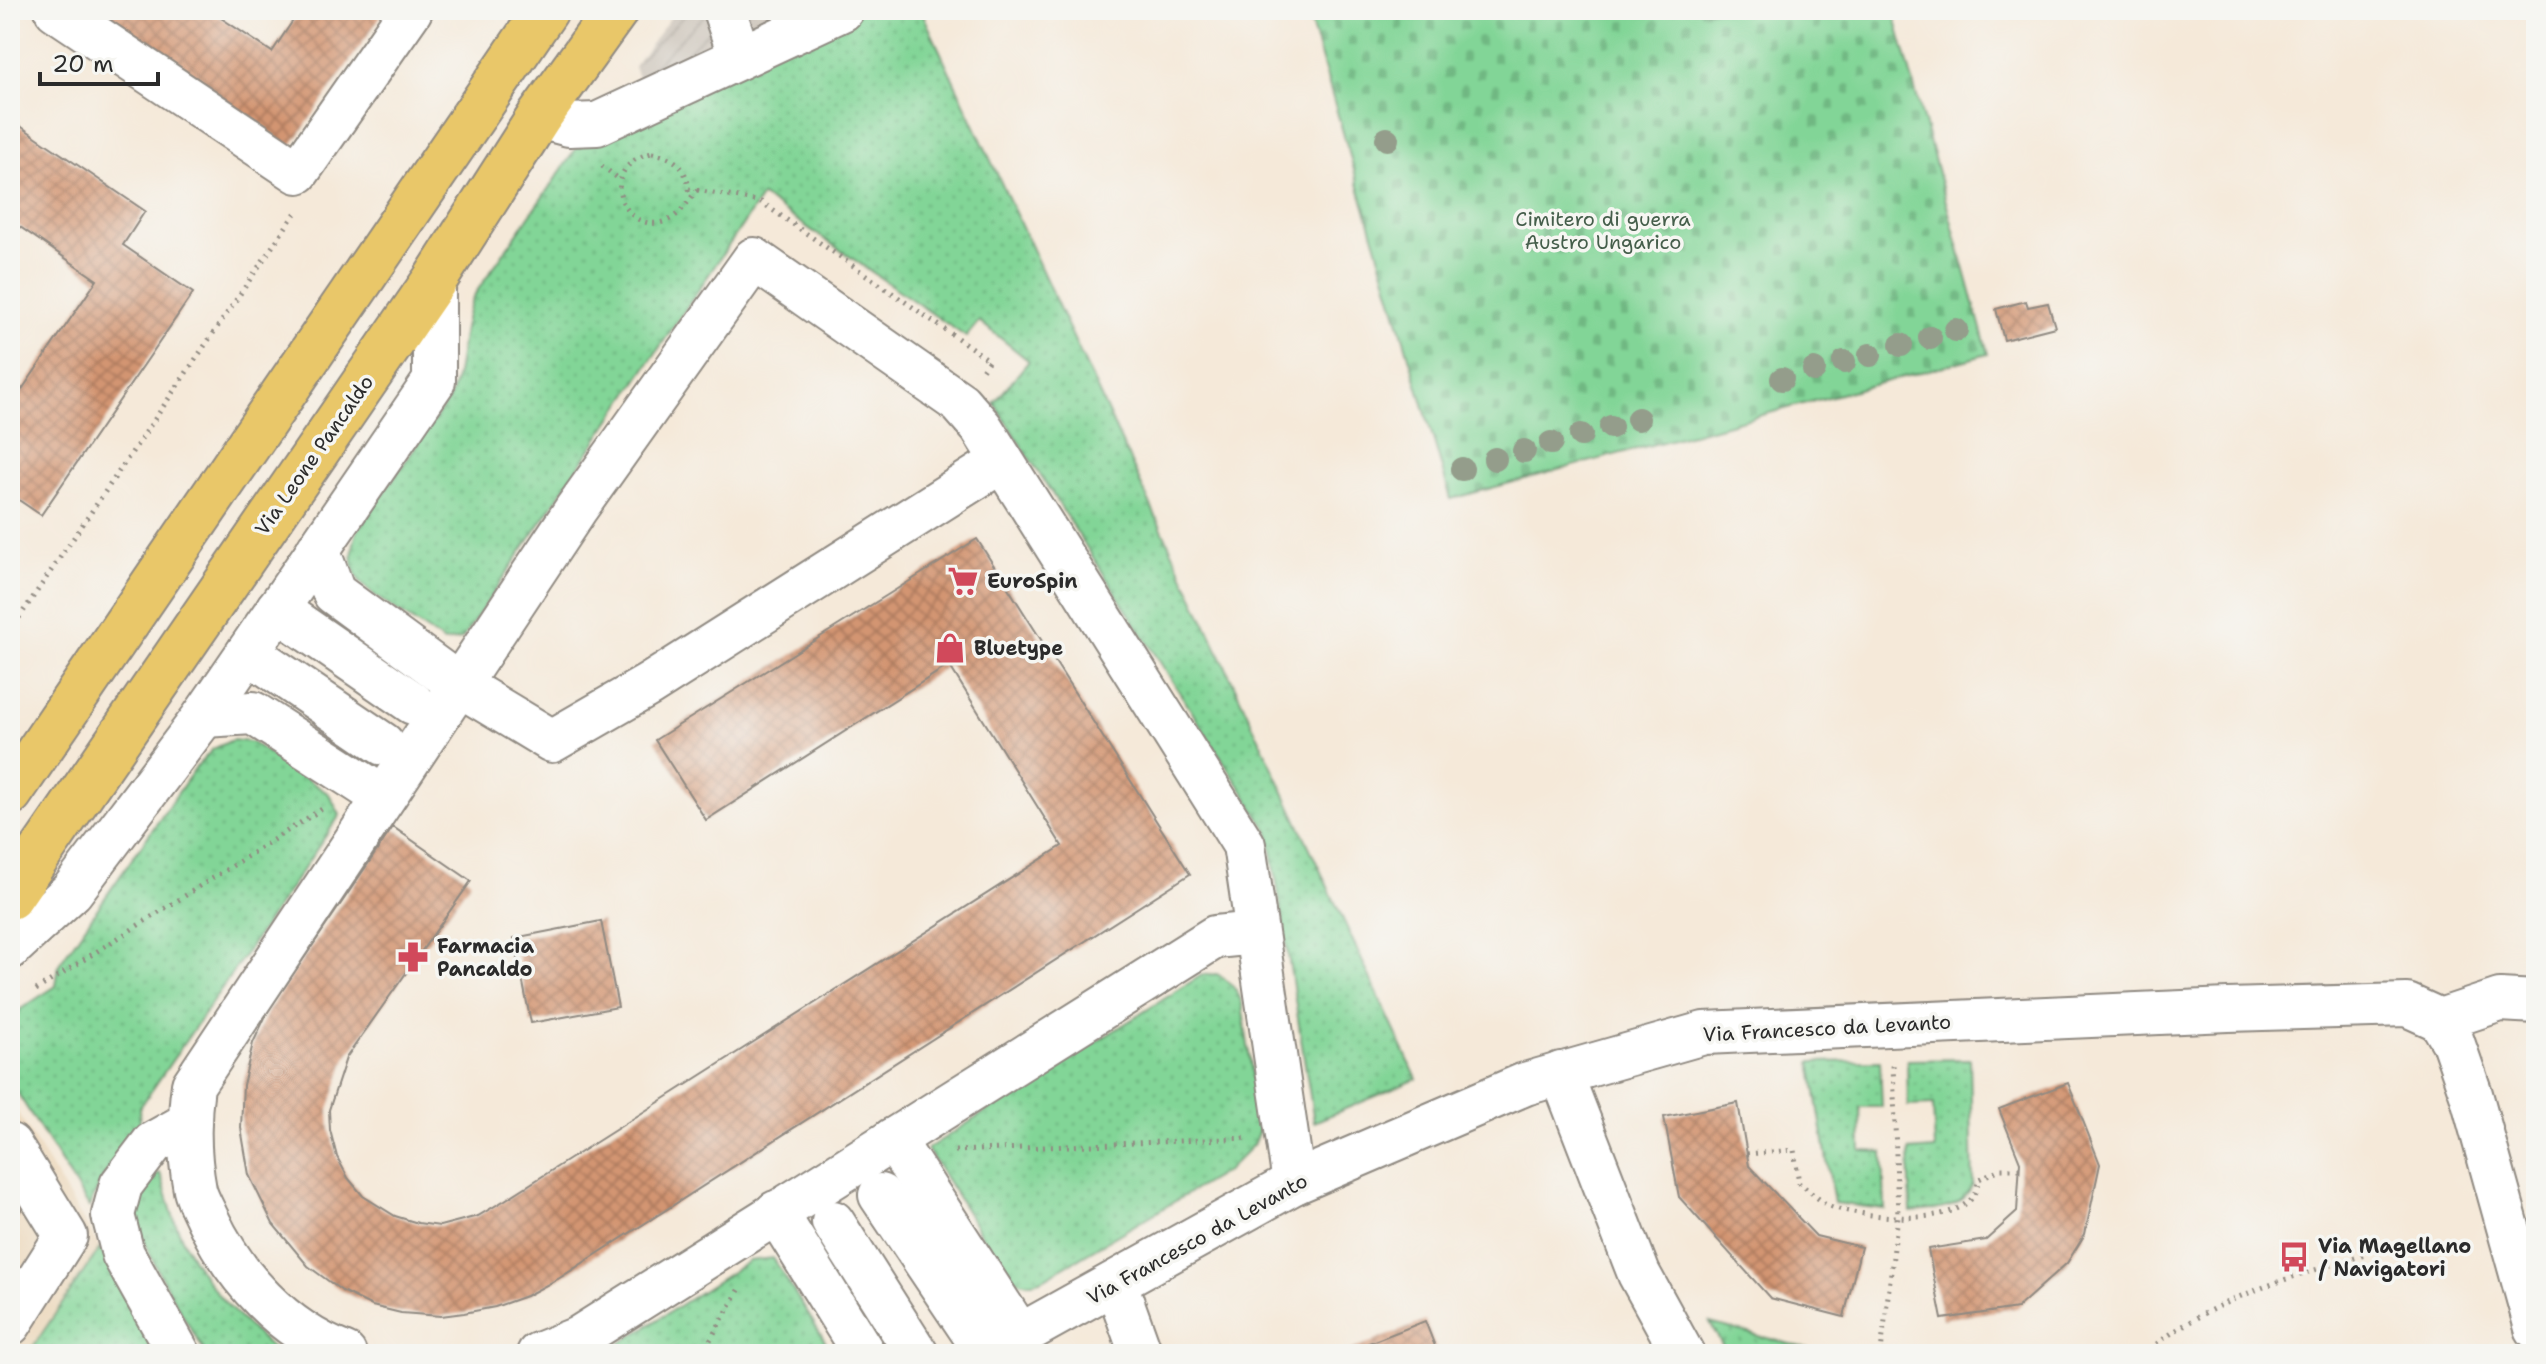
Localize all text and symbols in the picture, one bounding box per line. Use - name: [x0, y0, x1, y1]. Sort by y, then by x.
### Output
- scale bar: [40, 36, 158, 86]
- text: 20 m: [52, 48, 114, 80]
- park label: Cimitero di guerra Austro Ungarico: [1515, 206, 1691, 255]
- street label: Via Leone Pancaldo: [249, 370, 379, 540]
- supermarket icon: EuroSpin: [946, 564, 980, 598]
- place label: EuroSpin: [987, 568, 1078, 594]
- shop icon: Bluetype: [933, 631, 967, 665]
- place label: Bluetype: [974, 635, 1063, 661]
- place label: Farmacia Pancaldo: [437, 933, 534, 982]
- pharmacy icon: Farmacia Pancaldo: [396, 940, 430, 974]
- street label: Via Francesco da Levanto: [1702, 1009, 1952, 1047]
- street label: Via Francesco da Levanto: [1082, 1167, 1312, 1311]
- place label: Via Magellano / Navigatori: [2318, 1233, 2471, 1282]
- bus stop icon: Via Magellano / Navigatori: [2277, 1240, 2311, 1274]

